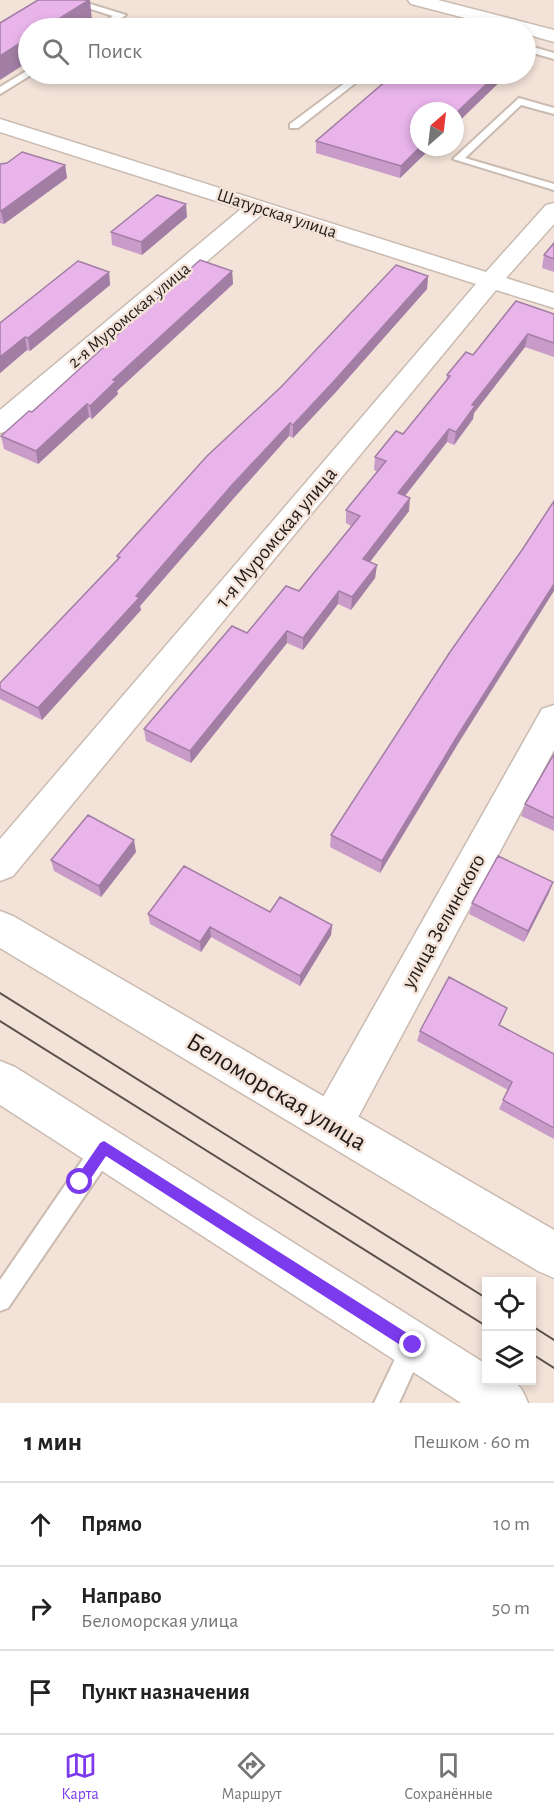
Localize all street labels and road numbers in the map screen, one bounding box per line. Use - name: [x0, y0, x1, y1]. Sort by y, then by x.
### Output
- street label: Шатурская улица: [214, 186, 339, 242]
- street label: 2-я Муромская улица: [65, 260, 194, 372]
- street label: 1-я Муромская улица: [212, 463, 341, 612]
- street label: улица Зелинского: [397, 850, 489, 993]
- street label: Беломорская улица: [182, 1028, 371, 1156]

